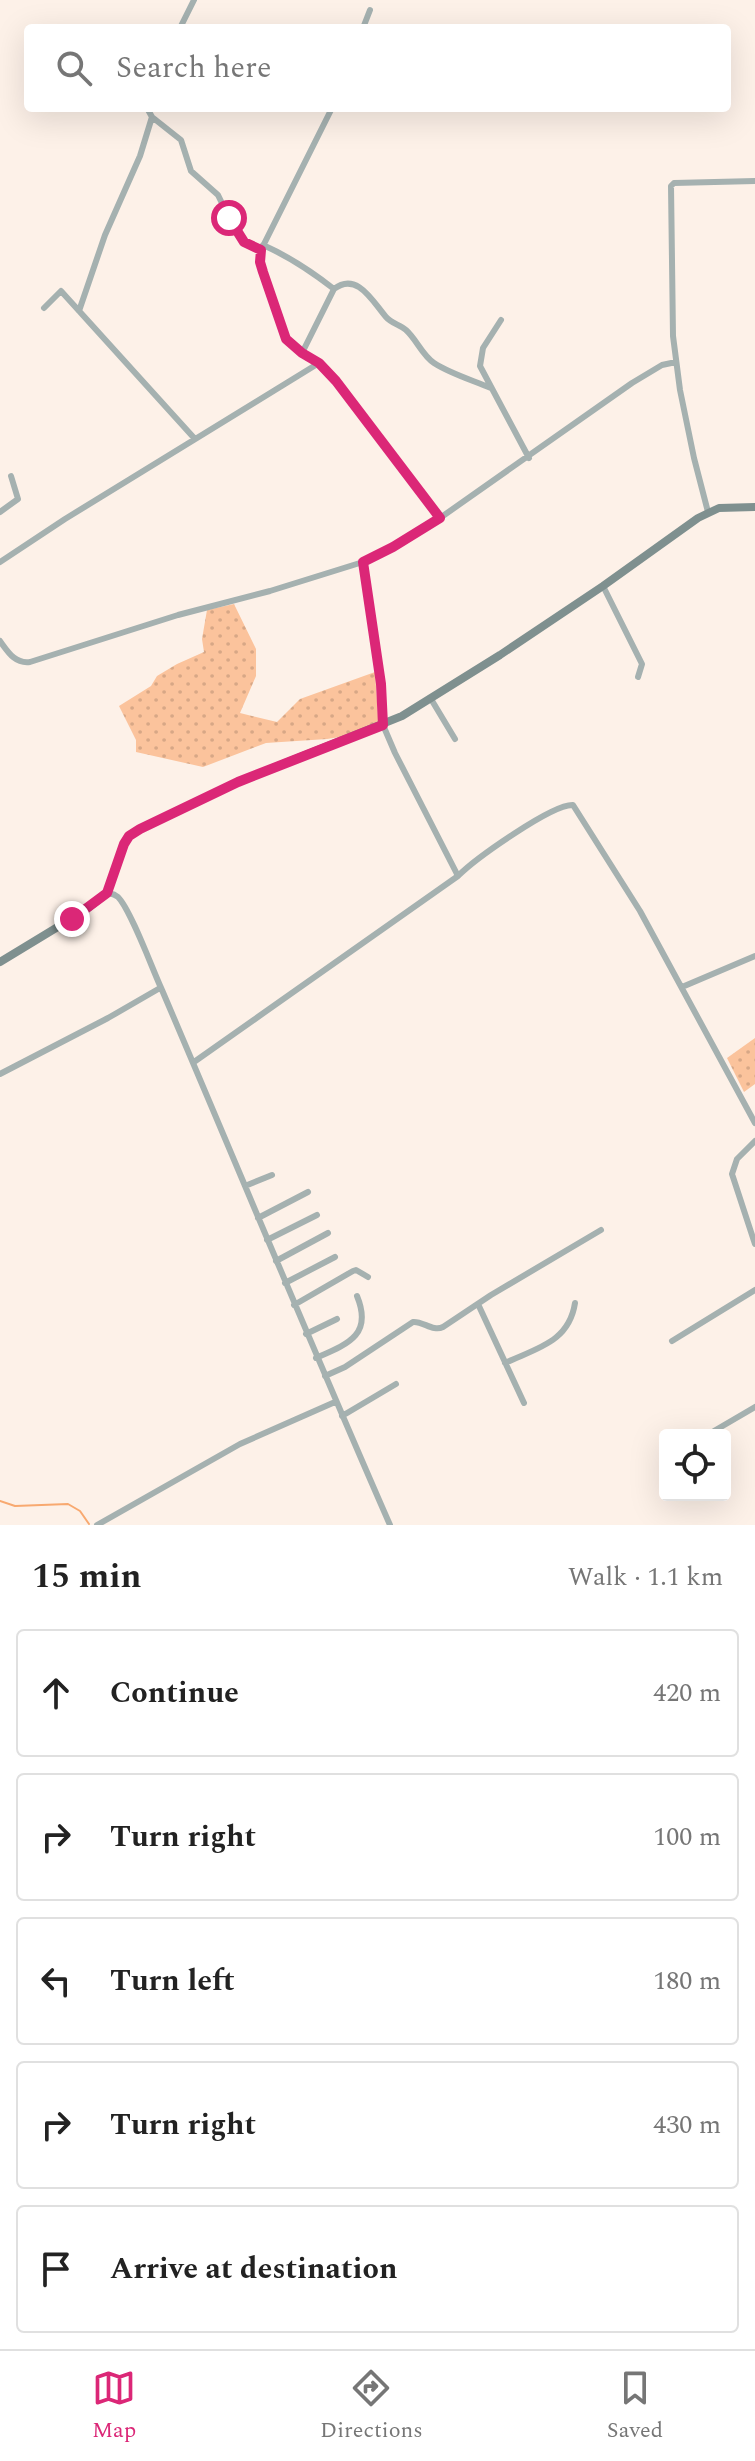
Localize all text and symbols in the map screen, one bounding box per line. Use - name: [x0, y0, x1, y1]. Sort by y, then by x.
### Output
- search box: [24, 24, 731, 112]
- text: Search here: [116, 45, 272, 91]
- icon: search: [52, 46, 96, 90]
- route start: [211, 200, 247, 236]
- route end: [54, 901, 90, 937]
- map controls: [659, 1429, 731, 1501]
- button: locate: [659, 1429, 731, 1501]
- text: 15 min: [32, 1551, 142, 1603]
- text: Walk · 1.1 km: [568, 1557, 723, 1597]
- text: Continue: [110, 1670, 239, 1716]
- icon: ahead: [34, 1671, 78, 1715]
- text: 420 m: [653, 1673, 721, 1713]
- text: Turn right: [110, 1814, 256, 1860]
- icon: right: [34, 1815, 78, 1859]
- text: 100 m: [653, 1817, 721, 1857]
- text: Turn left: [110, 1958, 235, 2004]
- icon: left: [34, 1959, 78, 2003]
- text: 180 m: [653, 1961, 721, 2001]
- text: Turn right: [110, 2102, 256, 2148]
- icon: right: [34, 2103, 78, 2147]
- text: 430 m: [653, 2105, 721, 2145]
- text: Arrive at destination: [110, 2246, 397, 2292]
- icon: arrive: [34, 2247, 78, 2291]
- tab: Map: [92, 2366, 136, 2447]
- tab: Directions: [320, 2366, 423, 2447]
- tab: Saved: [607, 2366, 663, 2447]

